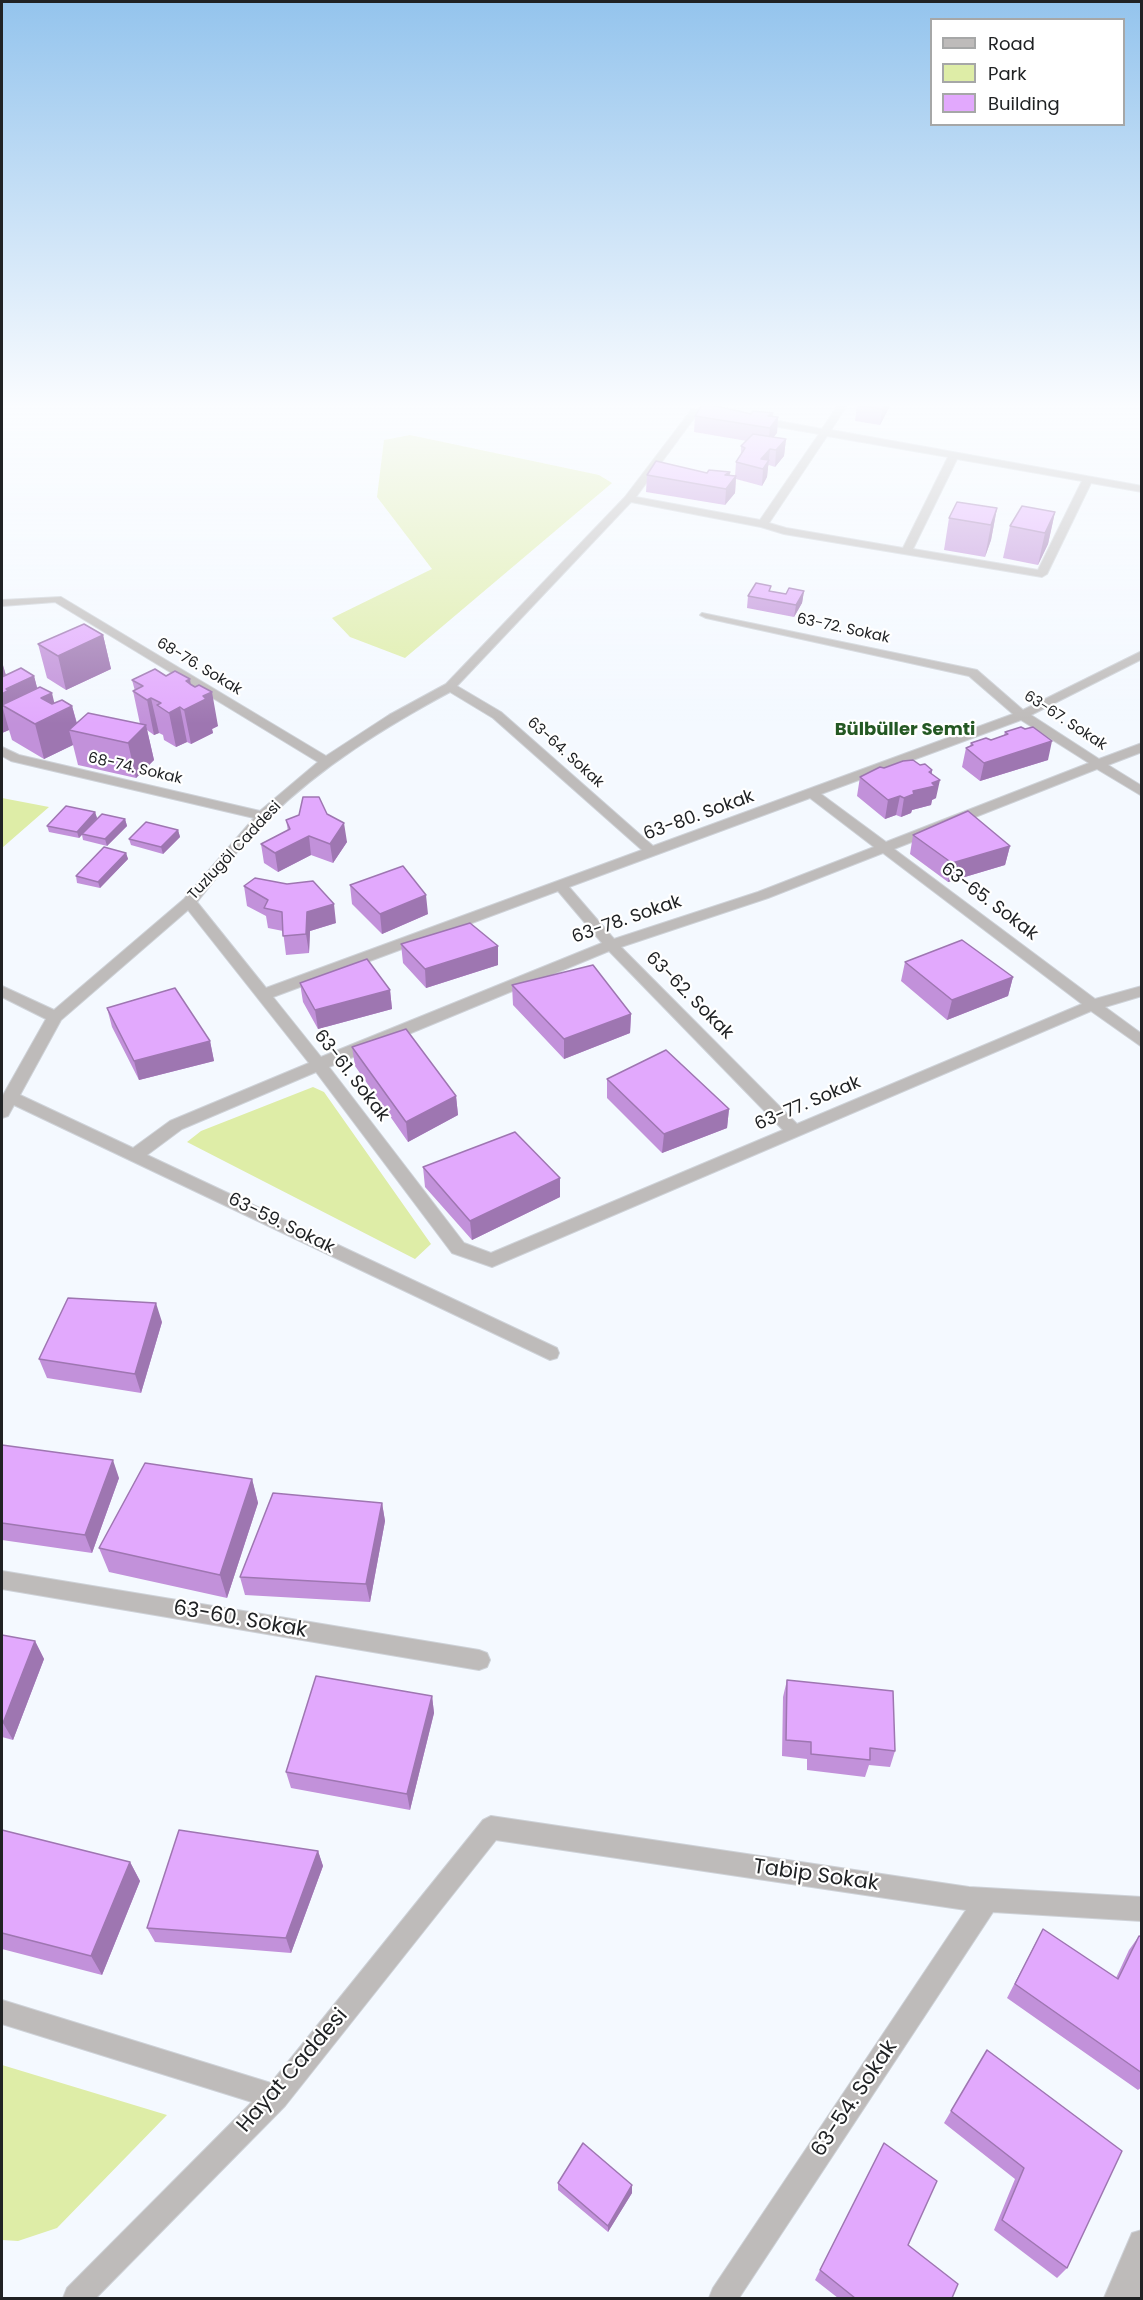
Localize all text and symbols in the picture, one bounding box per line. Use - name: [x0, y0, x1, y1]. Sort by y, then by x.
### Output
- legend: [930, 18, 1125, 126]
- text: Road: [988, 31, 1035, 56]
- text: Park: [988, 61, 1027, 86]
- text: Building: [988, 91, 1060, 116]
- street label: 63-72. Sokak: [795, 610, 891, 648]
- street label: 68-76. Sokak: [153, 635, 245, 699]
- street label: 63-67. Sokak: [1020, 687, 1110, 755]
- street label: 63-64. Sokak: [523, 714, 607, 792]
- district label: Bülbüller Semti: [835, 719, 975, 741]
- street label: 68-74. Sokak: [86, 749, 184, 789]
- street label: 63-80. Sokak: [641, 786, 757, 846]
- street label: Tuzlugöl Caddesi: [185, 798, 285, 904]
- street label: 63-65. Sokak: [936, 858, 1042, 946]
- street label: 63-78. Sokak: [569, 891, 685, 949]
- street label: 63-62. Sokak: [641, 948, 737, 1044]
- street label: 63-61. Sokak: [308, 1026, 394, 1126]
- street label: 63-77. Sokak: [752, 1072, 864, 1136]
- street label: 63-59. Sokak: [224, 1189, 338, 1259]
- street label: 63-60. Sokak: [171, 1596, 309, 1644]
- street label: Tabip Sokak: [752, 1855, 880, 1897]
- street label: Hayat Caddesi: [232, 2004, 354, 2138]
- street label: 63-54. Sokak: [807, 2036, 903, 2162]

